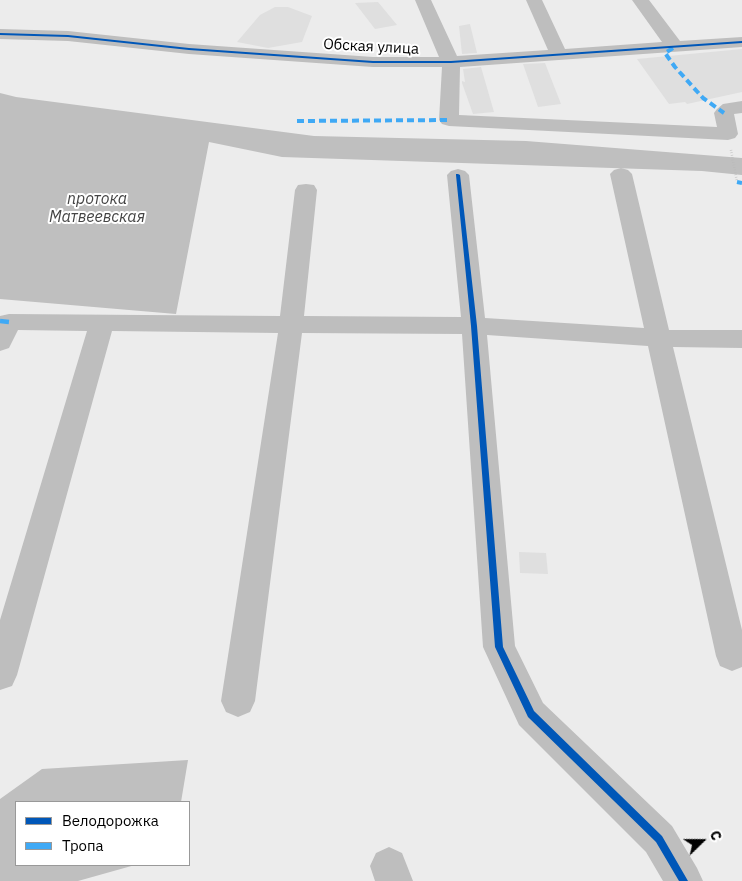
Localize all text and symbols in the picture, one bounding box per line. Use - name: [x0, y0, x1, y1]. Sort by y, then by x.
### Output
- street label: Обская улица: [323, 36, 419, 58]
- water label: протока Матвеевская: [49, 189, 145, 227]
- legend: [15, 801, 190, 866]
- text: Велодорожка: [62, 811, 159, 830]
- north arrow: [677, 816, 727, 866]
- text: С: [706, 828, 726, 843]
- text: Тропа: [62, 836, 104, 855]

